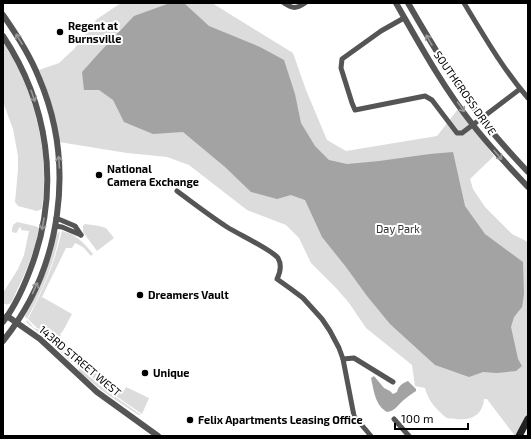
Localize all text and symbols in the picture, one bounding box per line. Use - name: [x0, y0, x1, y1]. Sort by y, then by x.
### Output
- place label: Regent at Burnsville: [68, 19, 121, 45]
- marker: Regent at Burnsville: [55, 27, 65, 37]
- one-way arrow: [15, 33, 23, 45]
- one-way arrow: [425, 34, 433, 46]
- street label: SOUTHCROSS DRIVE: [432, 48, 499, 137]
- one-way arrow: [30, 89, 37, 102]
- one-way arrow: [456, 102, 465, 113]
- one-way arrow: [494, 150, 503, 160]
- one-way arrow: [55, 156, 62, 169]
- place label: National Camera Exchange: [107, 162, 199, 188]
- marker: National Camera Exchange: [94, 170, 104, 180]
- one-way arrow: [39, 217, 47, 230]
- park label: Day Park: [376, 222, 420, 235]
- one-way arrow: [32, 283, 39, 295]
- place label: Dreamers Vault: [148, 288, 229, 301]
- marker: Dreamers Vault: [135, 290, 145, 300]
- street label: 143RD STREET WEST: [37, 323, 124, 399]
- place label: Unique: [153, 366, 189, 379]
- marker: Unique: [140, 368, 150, 378]
- scale bar: [395, 405, 468, 431]
- text: 100 m: [401, 411, 433, 425]
- place label: Felix Apartments Leasing Office: [198, 413, 363, 426]
- marker: Felix Apartments Leasing Office: [185, 415, 195, 425]

